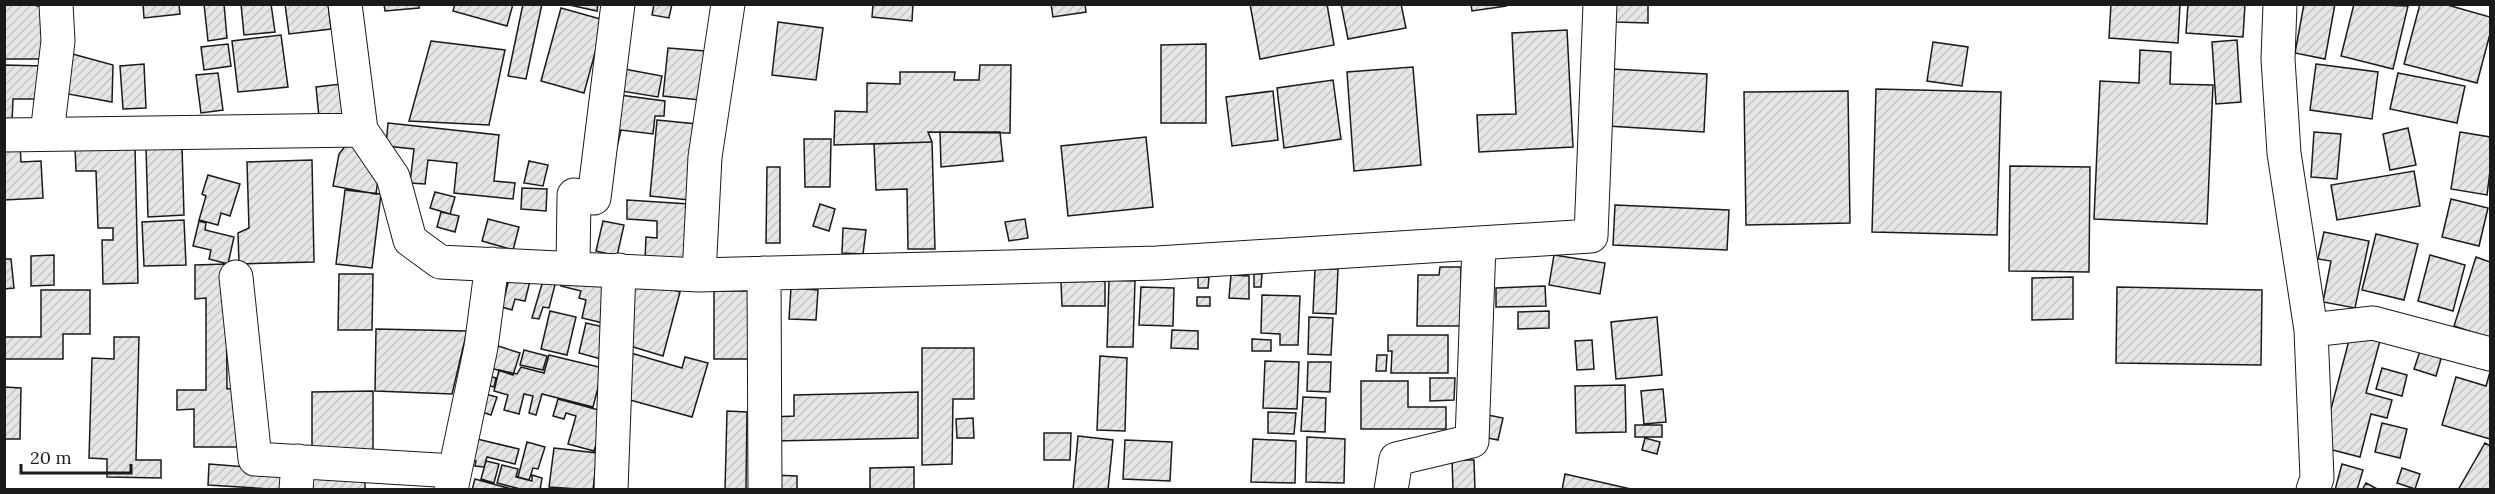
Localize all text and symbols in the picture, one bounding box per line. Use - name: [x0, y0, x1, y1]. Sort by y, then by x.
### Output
- scale bar: [21, 437, 130, 475]
- text: 20 m: [30, 446, 72, 469]

